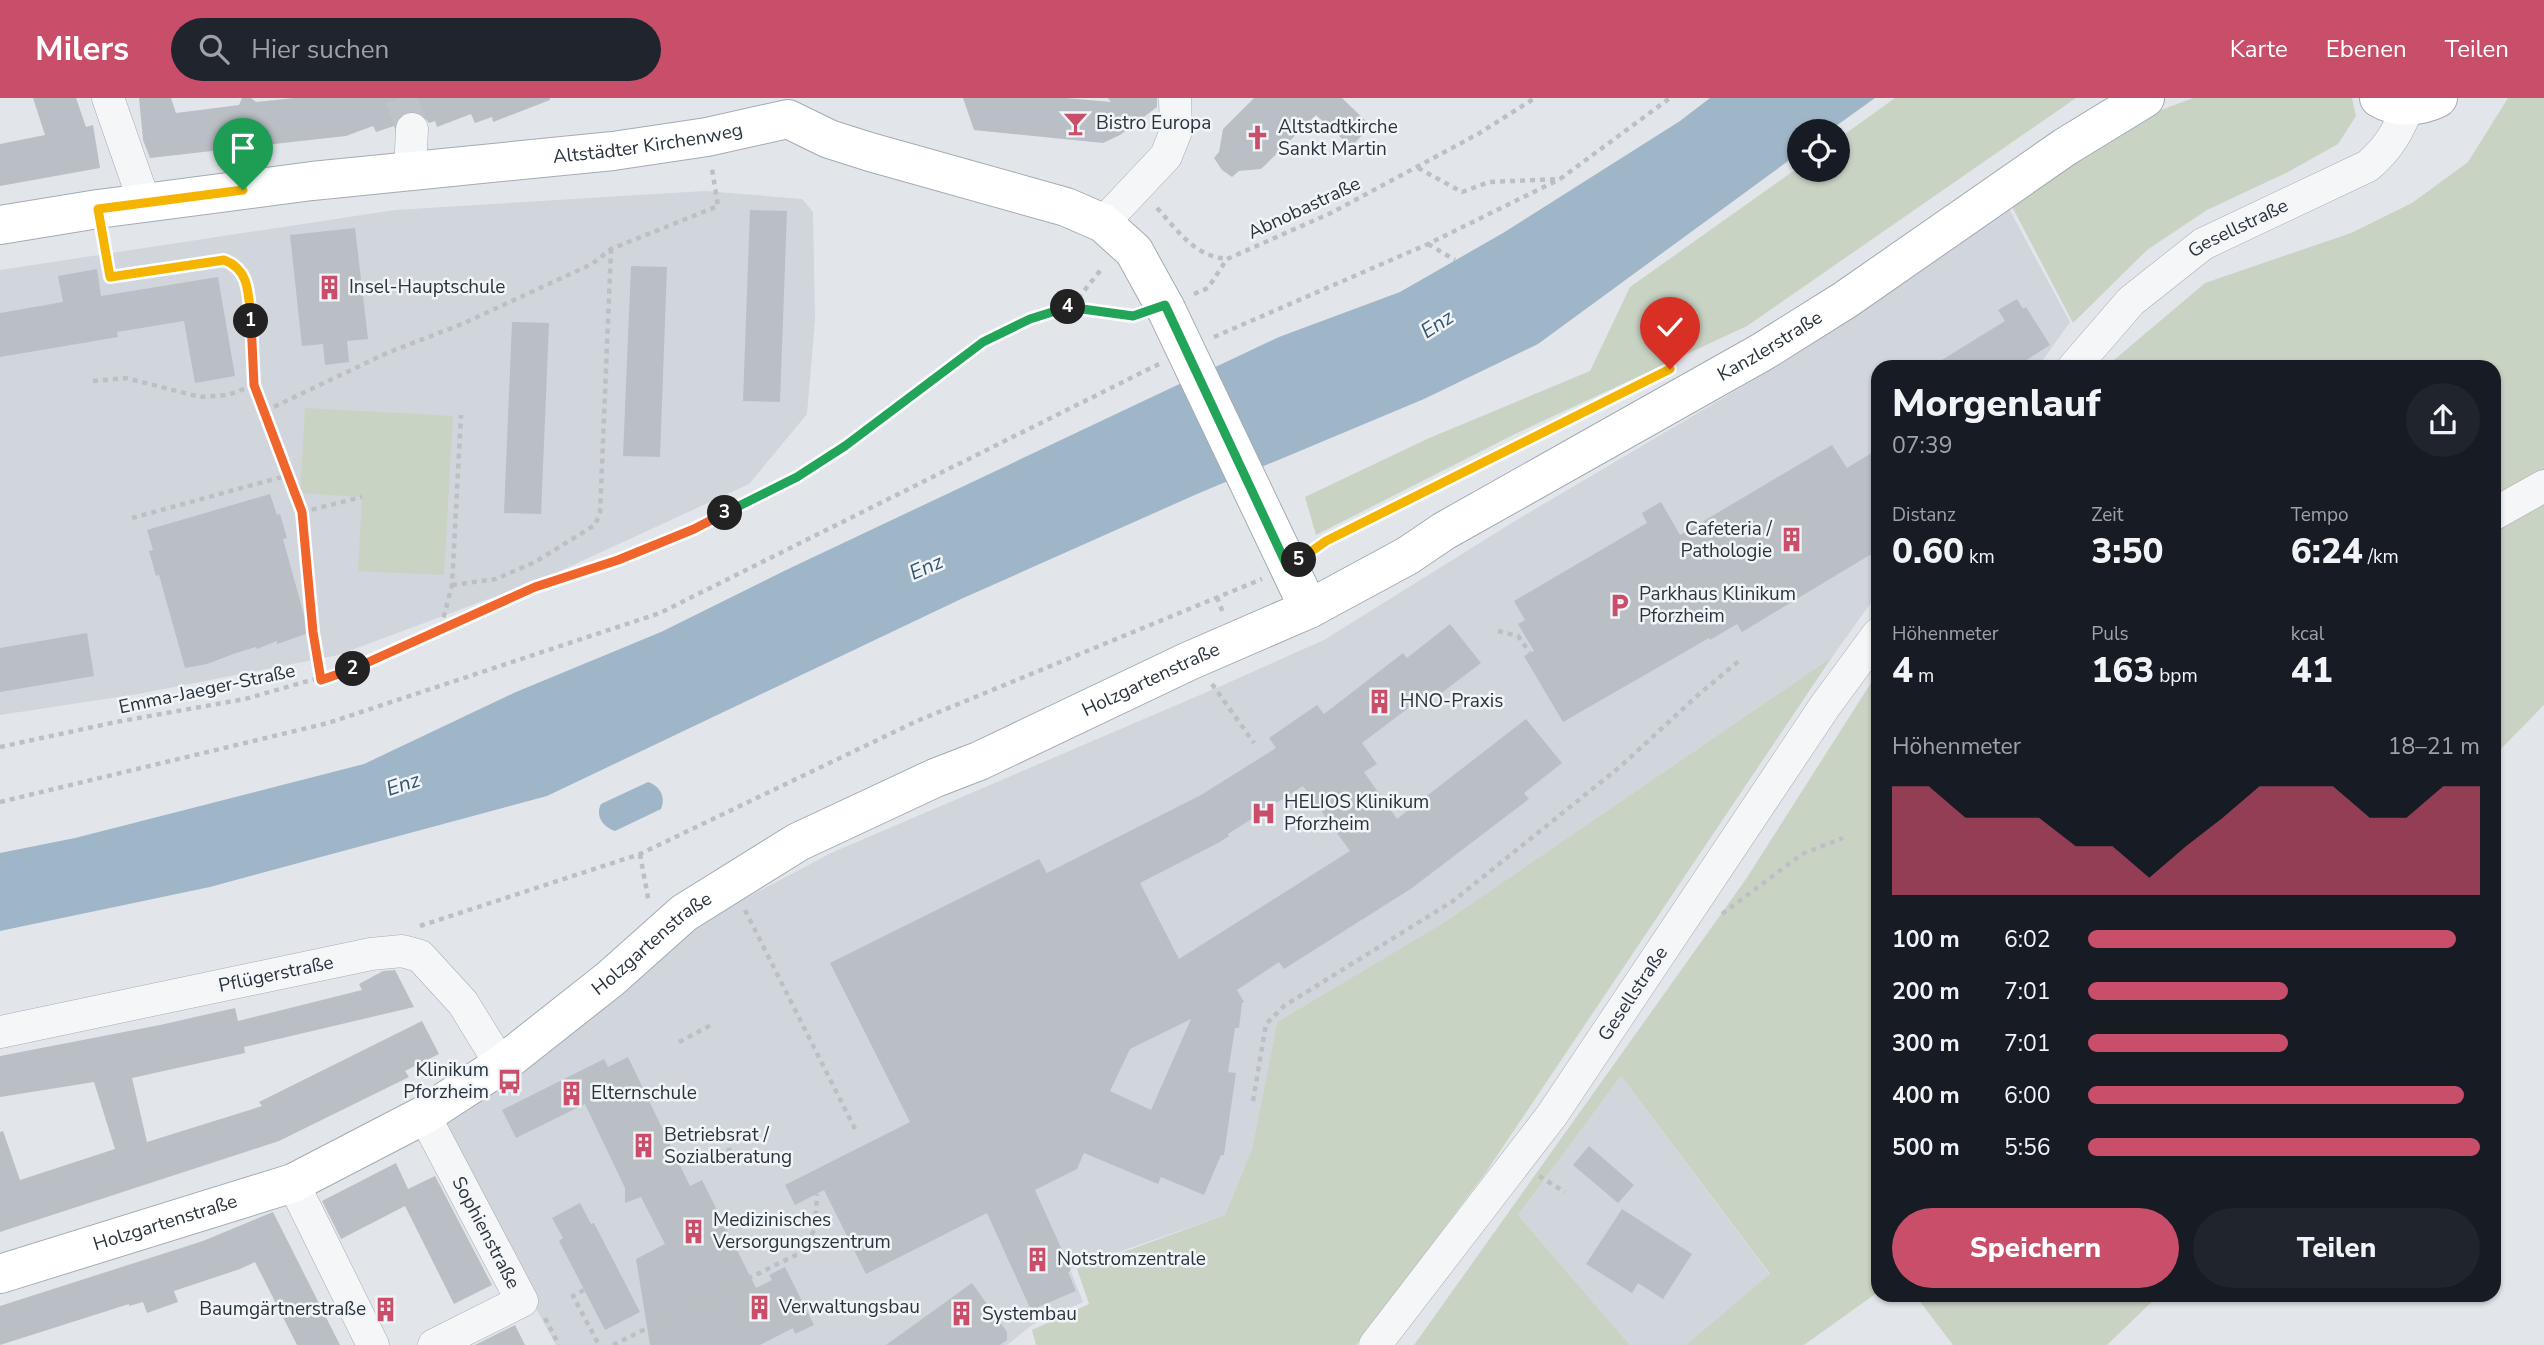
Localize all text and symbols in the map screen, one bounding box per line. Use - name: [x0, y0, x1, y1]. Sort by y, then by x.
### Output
- search box: [171, 18, 661, 81]
- text: Milers: [35, 27, 129, 72]
- icon: search: [195, 30, 233, 68]
- text: Hier suchen: [251, 32, 389, 67]
- text: Karte: [2230, 33, 2288, 65]
- text: Ebenen: [2326, 33, 2407, 65]
- text: Teilen: [2445, 33, 2509, 65]
- bar icon: Bistro Europa: [1062, 109, 1090, 137]
- place label: Bistro Europa: [1096, 110, 1211, 136]
- place label: Altstadtkirche Sankt Martin: [1278, 114, 1398, 162]
- street label: Altstädter Kirchenweg: [552, 116, 745, 170]
- pin: [213, 118, 273, 190]
- map controls: [1787, 119, 1850, 182]
- button: locate: [1787, 119, 1850, 182]
- church icon: Altstadtkirche Sankt Martin: [1244, 124, 1272, 152]
- icon: arrive: [224, 129, 262, 167]
- street label: Abnobastraße: [1243, 171, 1365, 245]
- street label: Gesellstraße: [2183, 193, 2293, 264]
- building icon: Insel-Hauptschule: [315, 273, 343, 301]
- place label: Insel-Hauptschule: [349, 274, 505, 300]
- pin: 4: [1050, 290, 1086, 325]
- text: 4: [1062, 293, 1073, 319]
- pin: [1640, 297, 1700, 369]
- water label: Enz: [1415, 303, 1459, 345]
- pin: 1: [233, 304, 268, 339]
- street label: Kanzlerstraße: [1713, 304, 1827, 388]
- text: 1: [245, 307, 256, 333]
- icon: check: [1651, 308, 1689, 346]
- text: Morgenlauf: [1892, 378, 2101, 429]
- button: share: [2406, 383, 2480, 457]
- text: 07:39: [1892, 430, 1952, 461]
- pin: 3: [708, 496, 742, 530]
- text: 3: [719, 499, 730, 525]
- text: Distanz: [1892, 502, 1956, 528]
- text: Zeit: [2091, 502, 2123, 528]
- text: Tempo: [2291, 502, 2349, 528]
- place label: Cafeteria / Pathologie: [1681, 516, 1773, 564]
- building icon: Cafeteria / Pathologie: [1778, 526, 1806, 554]
- text: 0.60: [1892, 528, 1964, 575]
- text: 3:50: [2091, 528, 2163, 575]
- text: 6:24: [2291, 528, 2363, 575]
- pin: 5: [1282, 542, 1316, 578]
- text: km: [1964, 544, 1995, 570]
- text: /km: [2363, 544, 2399, 570]
- text: 5: [1293, 546, 1304, 572]
- water label: Enz: [905, 547, 947, 587]
- place label: Parkhaus Klinikum Pforzheim: [1639, 581, 1796, 629]
- parking icon: Parkhaus Klinikum Pforzheim: [1605, 591, 1633, 619]
- text: Höhenmeter: [1892, 621, 1999, 647]
- text: Puls: [2091, 621, 2129, 647]
- text: kcal: [2291, 621, 2324, 647]
- street label: Holzgartenstraße: [1078, 636, 1224, 723]
- text: 4: [1892, 647, 1913, 694]
- text: 163: [2091, 647, 2154, 694]
- text: 41: [2291, 647, 2333, 694]
- pin: 2: [336, 652, 370, 686]
- text: 2: [347, 655, 358, 681]
- street label: Emma-Jaeger-Straße: [116, 658, 298, 720]
- text: m: [1913, 663, 1934, 689]
- text: bpm: [2154, 663, 2198, 689]
- building icon: HNO-Praxis: [1366, 687, 1394, 715]
- place label: HNO-Praxis: [1400, 688, 1503, 714]
- text: Höhenmeter: [1892, 731, 2021, 762]
- text: 18–21 m: [2388, 731, 2480, 762]
- water label: Enz: [383, 765, 424, 803]
- place label: HELIOS Klinikum Pforzheim: [1284, 789, 1429, 837]
- hospital icon: HELIOS Klinikum Pforzheim: [1250, 799, 1278, 827]
- street label: Holzgartenstraße: [586, 886, 717, 1001]
- text: 100 m: [1892, 924, 1960, 955]
- text: 6:02: [2004, 924, 2051, 955]
- street label: Gesellstraße: [1592, 941, 1674, 1046]
- street label: Pflügerstraße: [216, 949, 336, 999]
- text: 200 m: [1892, 976, 1960, 1007]
- text: 7:01: [2004, 976, 2051, 1007]
- text: 300 m: [1892, 1028, 1960, 1059]
- text: 7:01: [2004, 1028, 2051, 1059]
- place label: Klinikum Pforzheim: [403, 1057, 489, 1105]
- bus stop icon: Klinikum Pforzheim: [495, 1067, 523, 1095]
- building icon: Elternschule: [557, 1079, 585, 1107]
- place label: Elternschule: [591, 1080, 697, 1106]
- text: 400 m: [1892, 1080, 1960, 1111]
- text: 6:00: [2004, 1080, 2051, 1111]
- place label: Betriebsrat / Sozialberatung: [664, 1122, 792, 1170]
- building icon: Betriebsrat / Sozialberatung: [630, 1132, 658, 1160]
- text: 500 m: [1892, 1132, 1960, 1163]
- text: 5:56: [2004, 1132, 2051, 1163]
- street label: Sophienstraße: [446, 1172, 526, 1293]
- street label: Holzgartenstraße: [90, 1188, 240, 1257]
- place label: Medizinisches Versorgungszentrum: [712, 1207, 891, 1255]
- button: Speichern: [1892, 1208, 2179, 1288]
- button: Teilen: [2193, 1208, 2480, 1288]
- building icon: Medizinisches Versorgungszentrum: [679, 1217, 707, 1245]
- building icon: Notstromzentrale: [1023, 1245, 1051, 1273]
- place label: Notstromzentrale: [1057, 1246, 1206, 1272]
- building icon: Verwaltungsbau: [745, 1293, 773, 1321]
- place label: Verwaltungsbau: [778, 1294, 920, 1320]
- building icon: Baumgärtnerstraße: [372, 1295, 400, 1323]
- place label: Baumgärtnerstraße: [199, 1296, 366, 1322]
- building icon: Systembau: [948, 1300, 976, 1328]
- place label: Systembau: [982, 1301, 1077, 1327]

